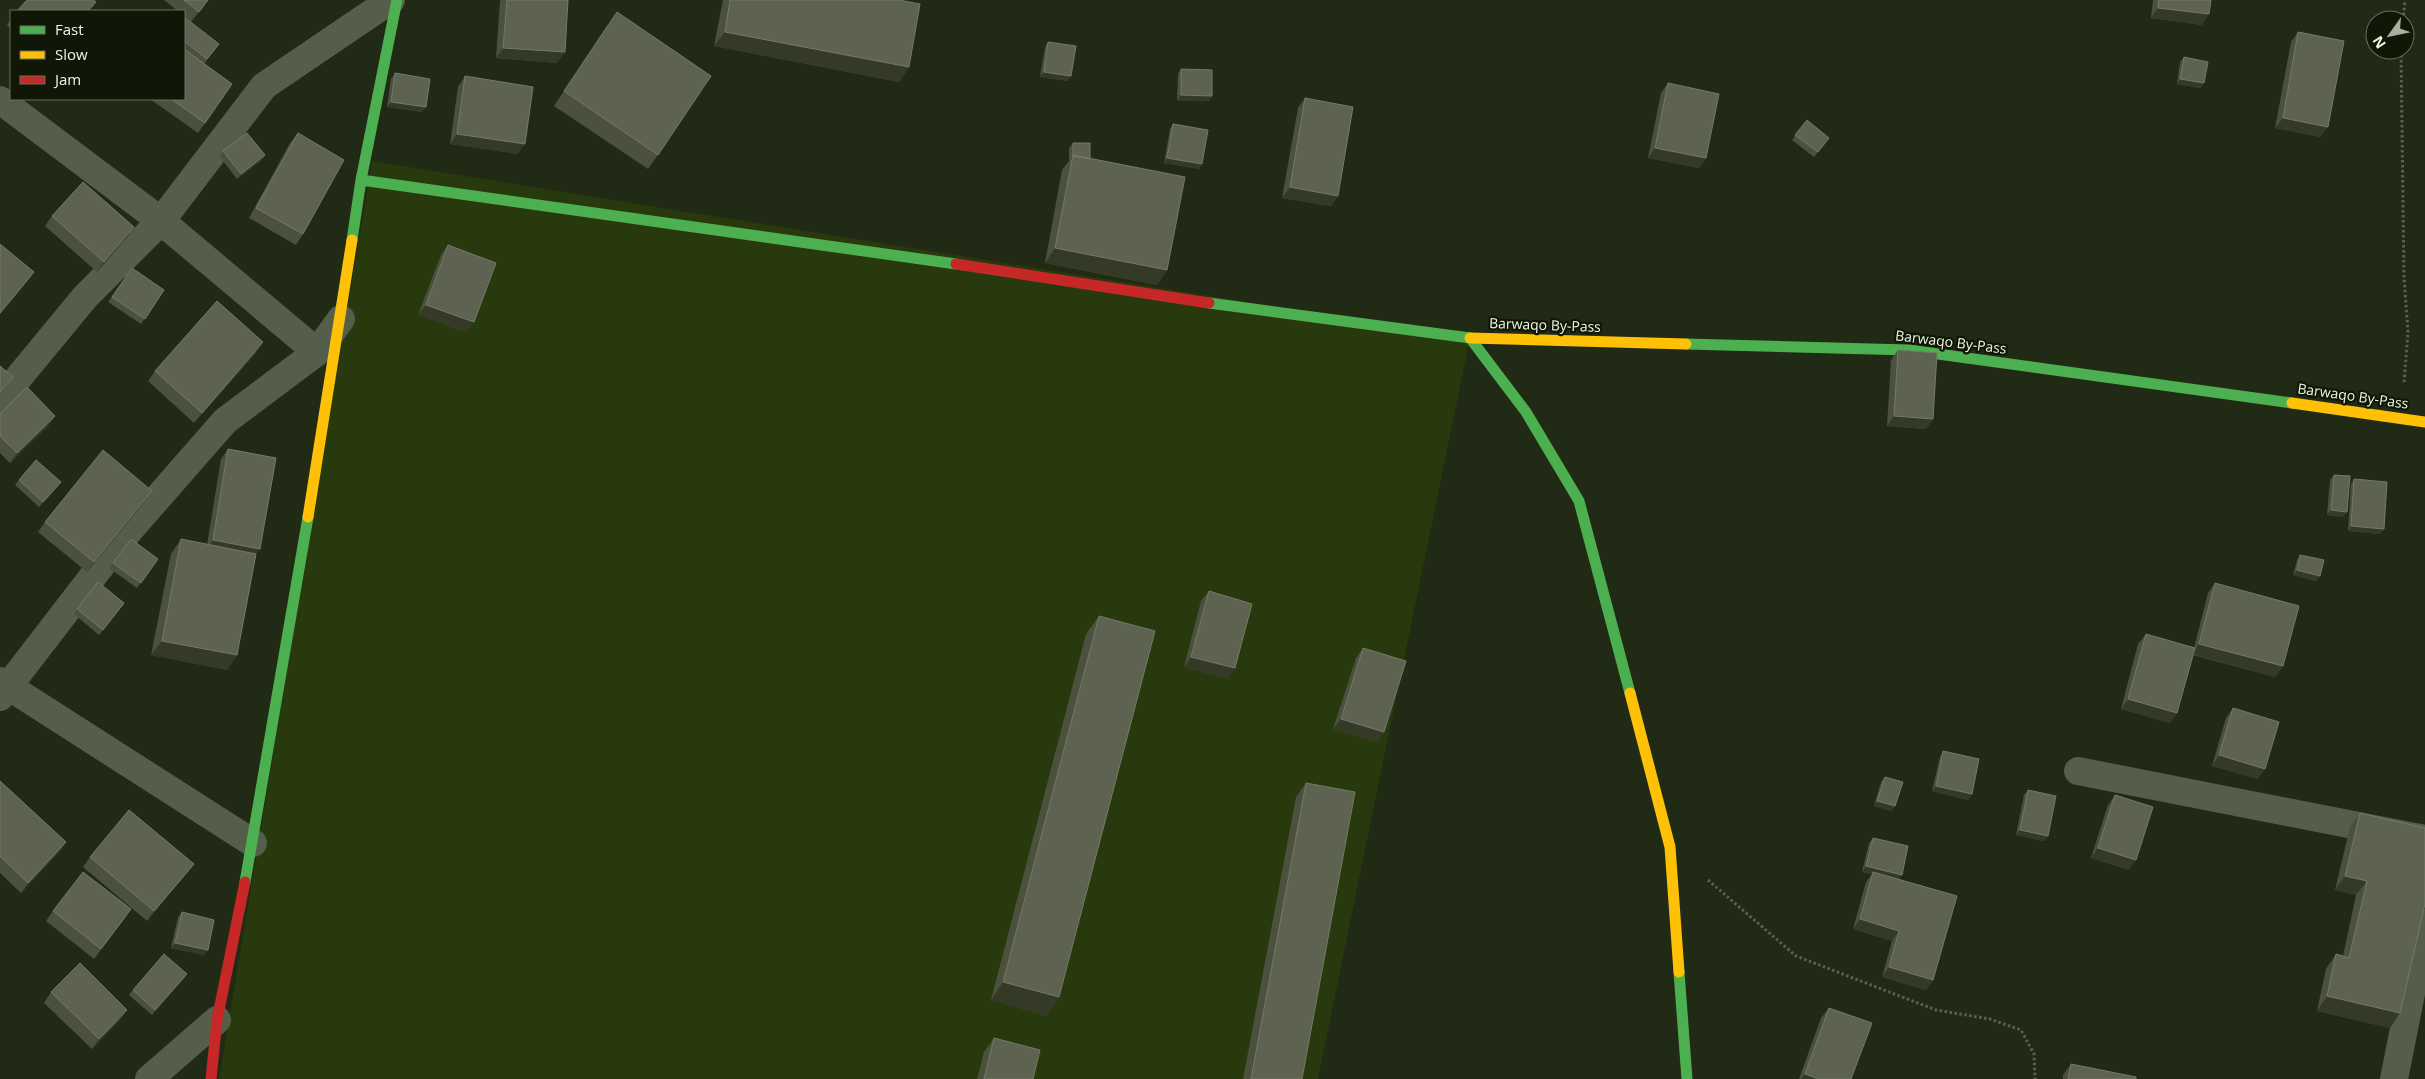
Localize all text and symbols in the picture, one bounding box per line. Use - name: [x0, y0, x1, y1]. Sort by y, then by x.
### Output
- legend: [10, 10, 185, 100]
- north arrow: [2365, 10, 2415, 60]
- text: Fast: [55, 19, 84, 39]
- text: N: [2368, 32, 2390, 52]
- text: Slow: [55, 44, 88, 64]
- text: Jam: [53, 69, 81, 89]
- street label: Barwaqo By-Pass: [1489, 313, 1602, 336]
- street label: Barwaqo By-Pass: [1894, 325, 2008, 358]
- street label: Barwaqo By-Pass: [2296, 378, 2410, 413]

